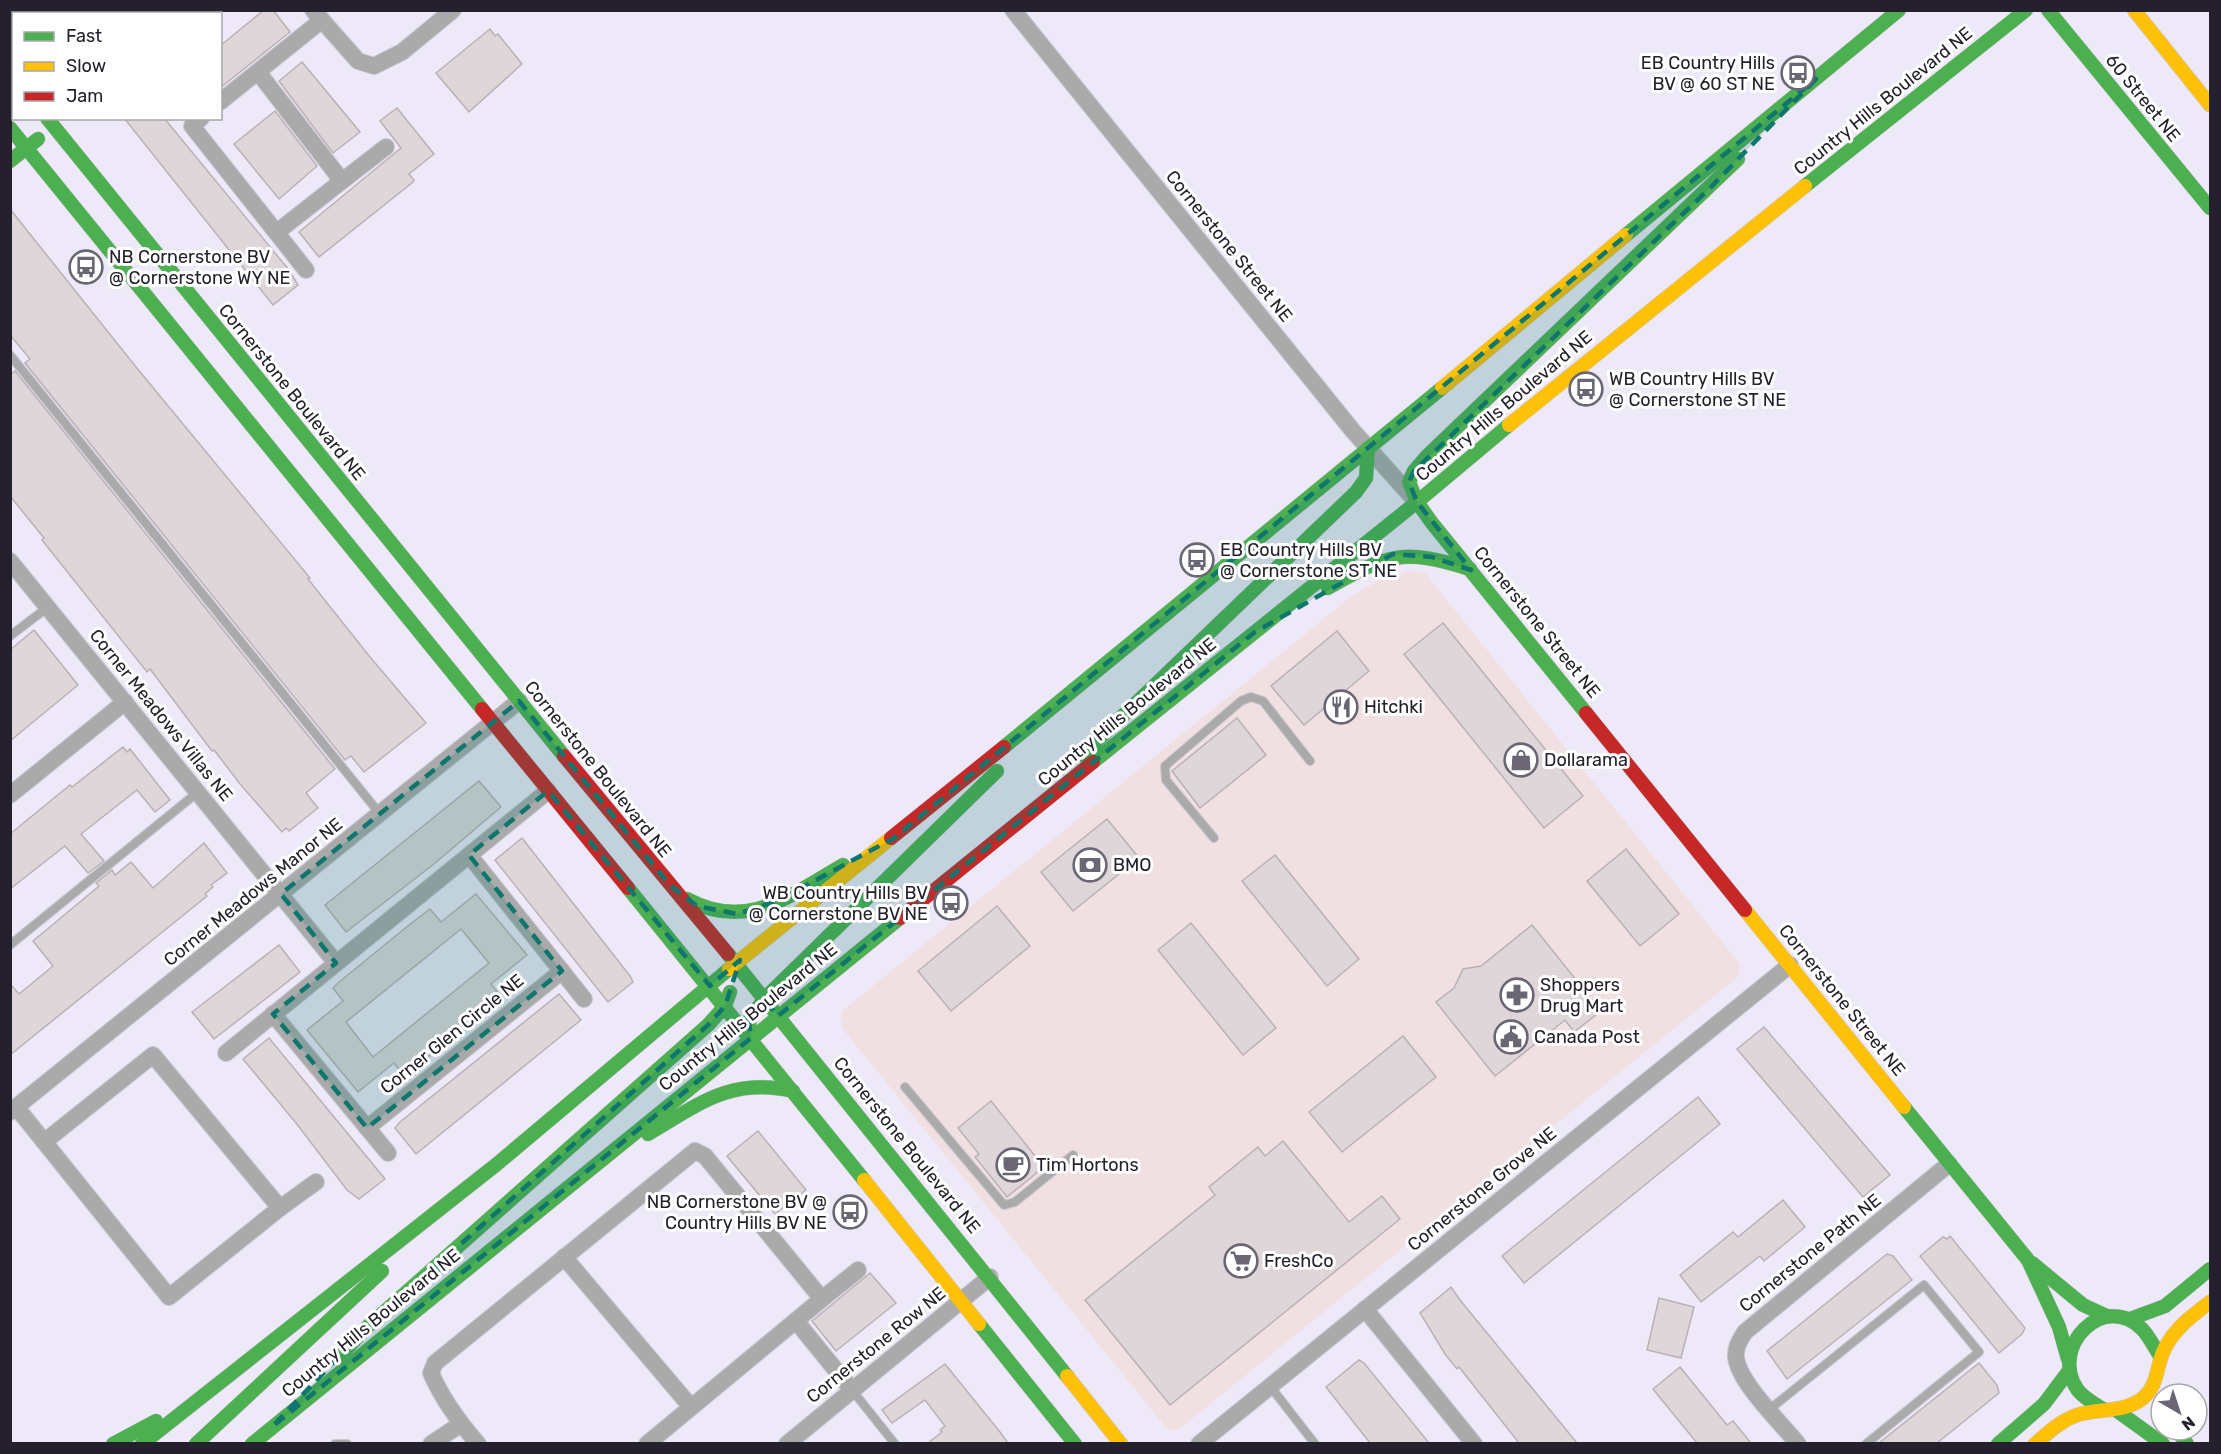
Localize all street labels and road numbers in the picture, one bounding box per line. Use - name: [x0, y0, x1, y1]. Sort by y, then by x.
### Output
- street label: Country Hills Boulevard NE: [1789, 22, 1977, 180]
- street label: 60 Street NE: [2101, 50, 2185, 146]
- street label: Cornerstone Street NE: [1161, 166, 1297, 326]
- street label: Cornerstone Boulevard NE: [214, 299, 370, 485]
- street label: Country Hills Boulevard NE: [1411, 326, 1597, 486]
- street label: Cornerstone Street NE: [1469, 542, 1605, 702]
- street label: Corner Meadows Villas NE: [85, 624, 237, 806]
- street label: Country Hills Boulevard NE: [1033, 633, 1221, 791]
- street label: Cornerstone Boulevard NE: [520, 676, 676, 862]
- street label: Corner Meadows Manor NE: [159, 813, 347, 971]
- street label: Cornerstone Street NE: [1774, 920, 1910, 1080]
- street label: Country Hills Boulevard NE: [654, 938, 842, 1096]
- street label: Corner Glen Circle NE: [376, 969, 528, 1099]
- street label: Cornerstone Boulevard NE: [829, 1052, 985, 1238]
- street label: Cornerstone Grove NE: [1403, 1122, 1561, 1256]
- street label: Cornerstone Path NE: [1735, 1189, 1885, 1317]
- street label: Country Hills Boulevard NE: [277, 1244, 465, 1402]
- street label: Cornerstone Row NE: [802, 1282, 950, 1408]

